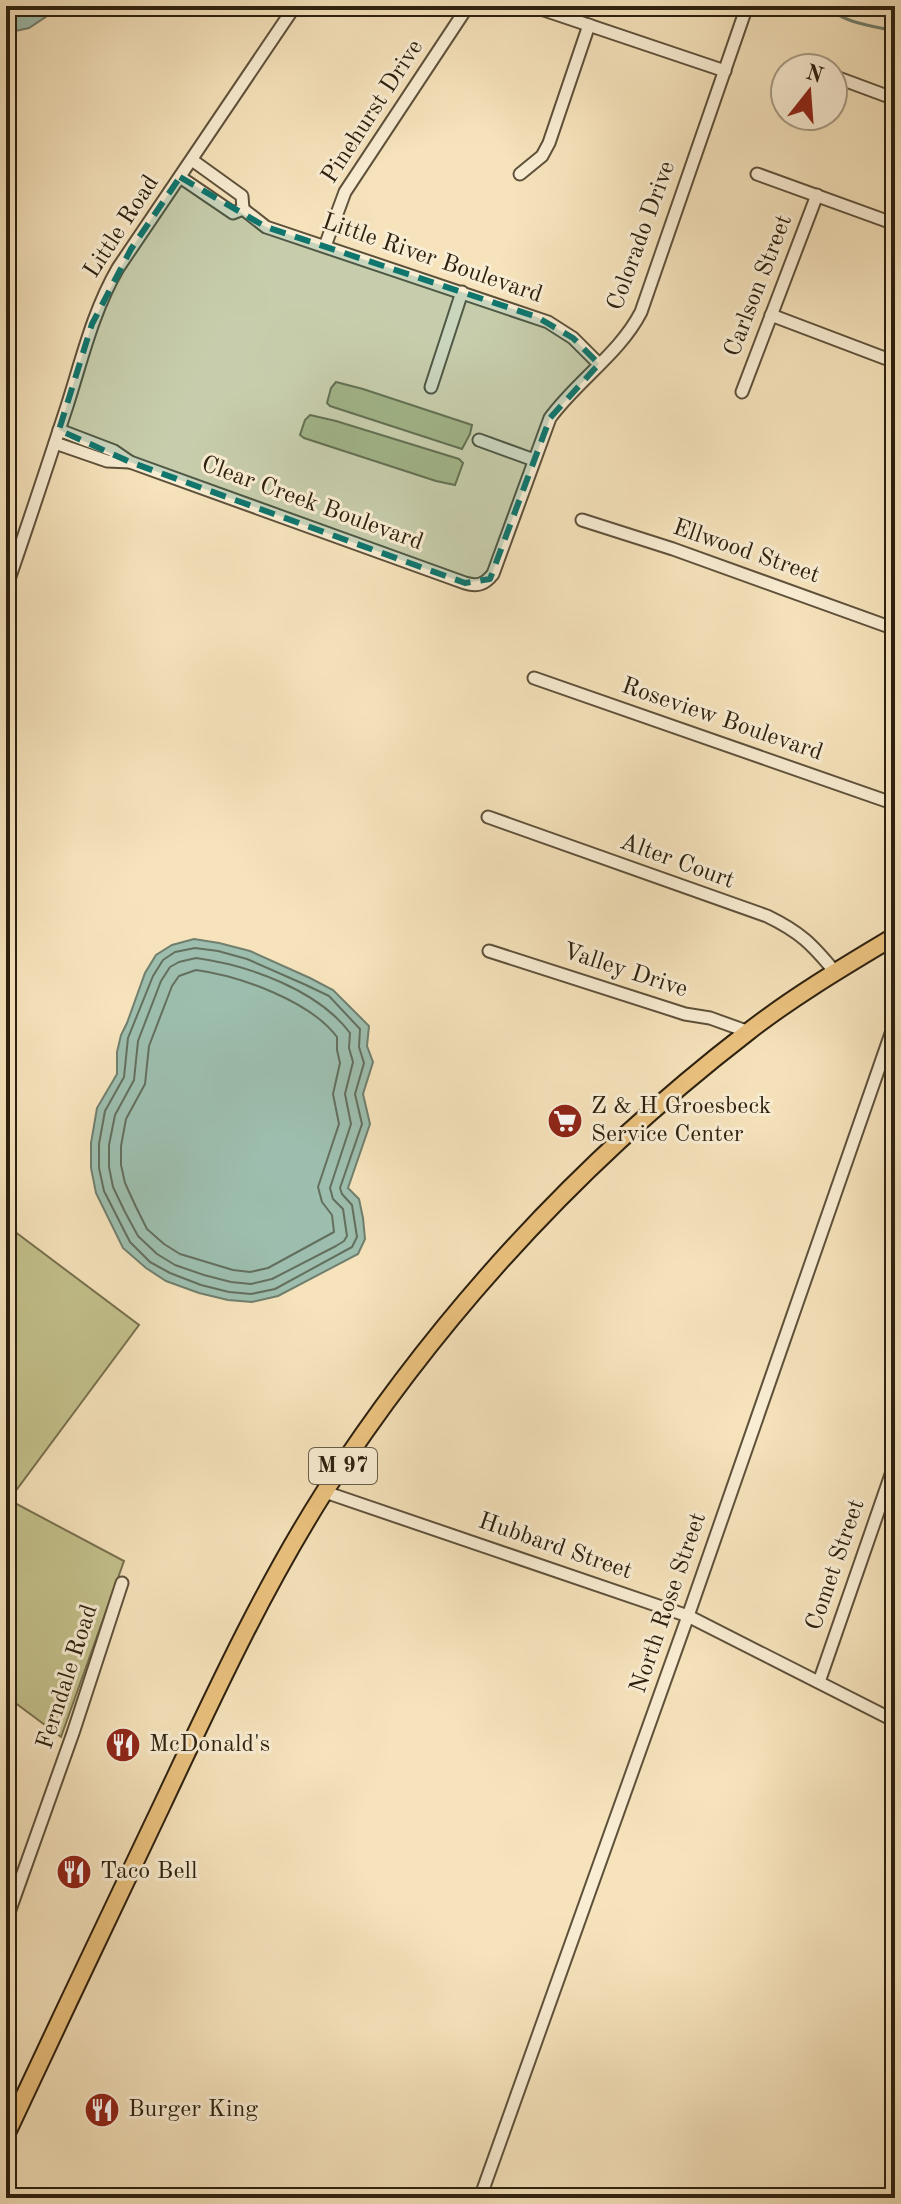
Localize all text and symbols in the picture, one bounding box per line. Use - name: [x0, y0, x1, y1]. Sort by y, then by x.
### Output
- street label: Pinehurst Drive: [318, 36, 428, 188]
- north arrow: [769, 52, 849, 132]
- text: N: [803, 62, 826, 88]
- street label: Colorado Drive: [604, 158, 680, 314]
- street label: Little Road: [80, 171, 164, 283]
- street label: Little River Boulevard: [319, 210, 545, 308]
- street label: Carlson Street: [721, 212, 797, 360]
- street label: Clear Creek Boulevard: [198, 453, 426, 555]
- street label: Ellwood Street: [669, 516, 823, 588]
- street label: Roseview Boulevard: [618, 674, 826, 766]
- street label: Alter Court: [617, 830, 737, 894]
- street label: Valley Drive: [560, 940, 690, 1002]
- place label: Z & H Groesbeck Service Center: [591, 1095, 771, 1147]
- supermarket icon: Z & H Groesbeck Service Center: [546, 1102, 584, 1140]
- road number: M 97: [309, 1448, 377, 1484]
- street label: Comet Street: [802, 1496, 870, 1634]
- street label: Hubbard Street: [475, 1509, 635, 1585]
- street label: North Rose Street: [627, 1510, 711, 1696]
- street label: Ferndale Road: [33, 1602, 103, 1752]
- restaurant icon: McDonald's: [104, 1726, 142, 1764]
- place label: McDonald's: [149, 1733, 270, 1757]
- restaurant icon: Taco Bell: [55, 1853, 93, 1891]
- place label: Taco Bell: [100, 1860, 197, 1884]
- restaurant icon: Burger King: [83, 2091, 121, 2129]
- place label: Burger King: [128, 2098, 258, 2122]

